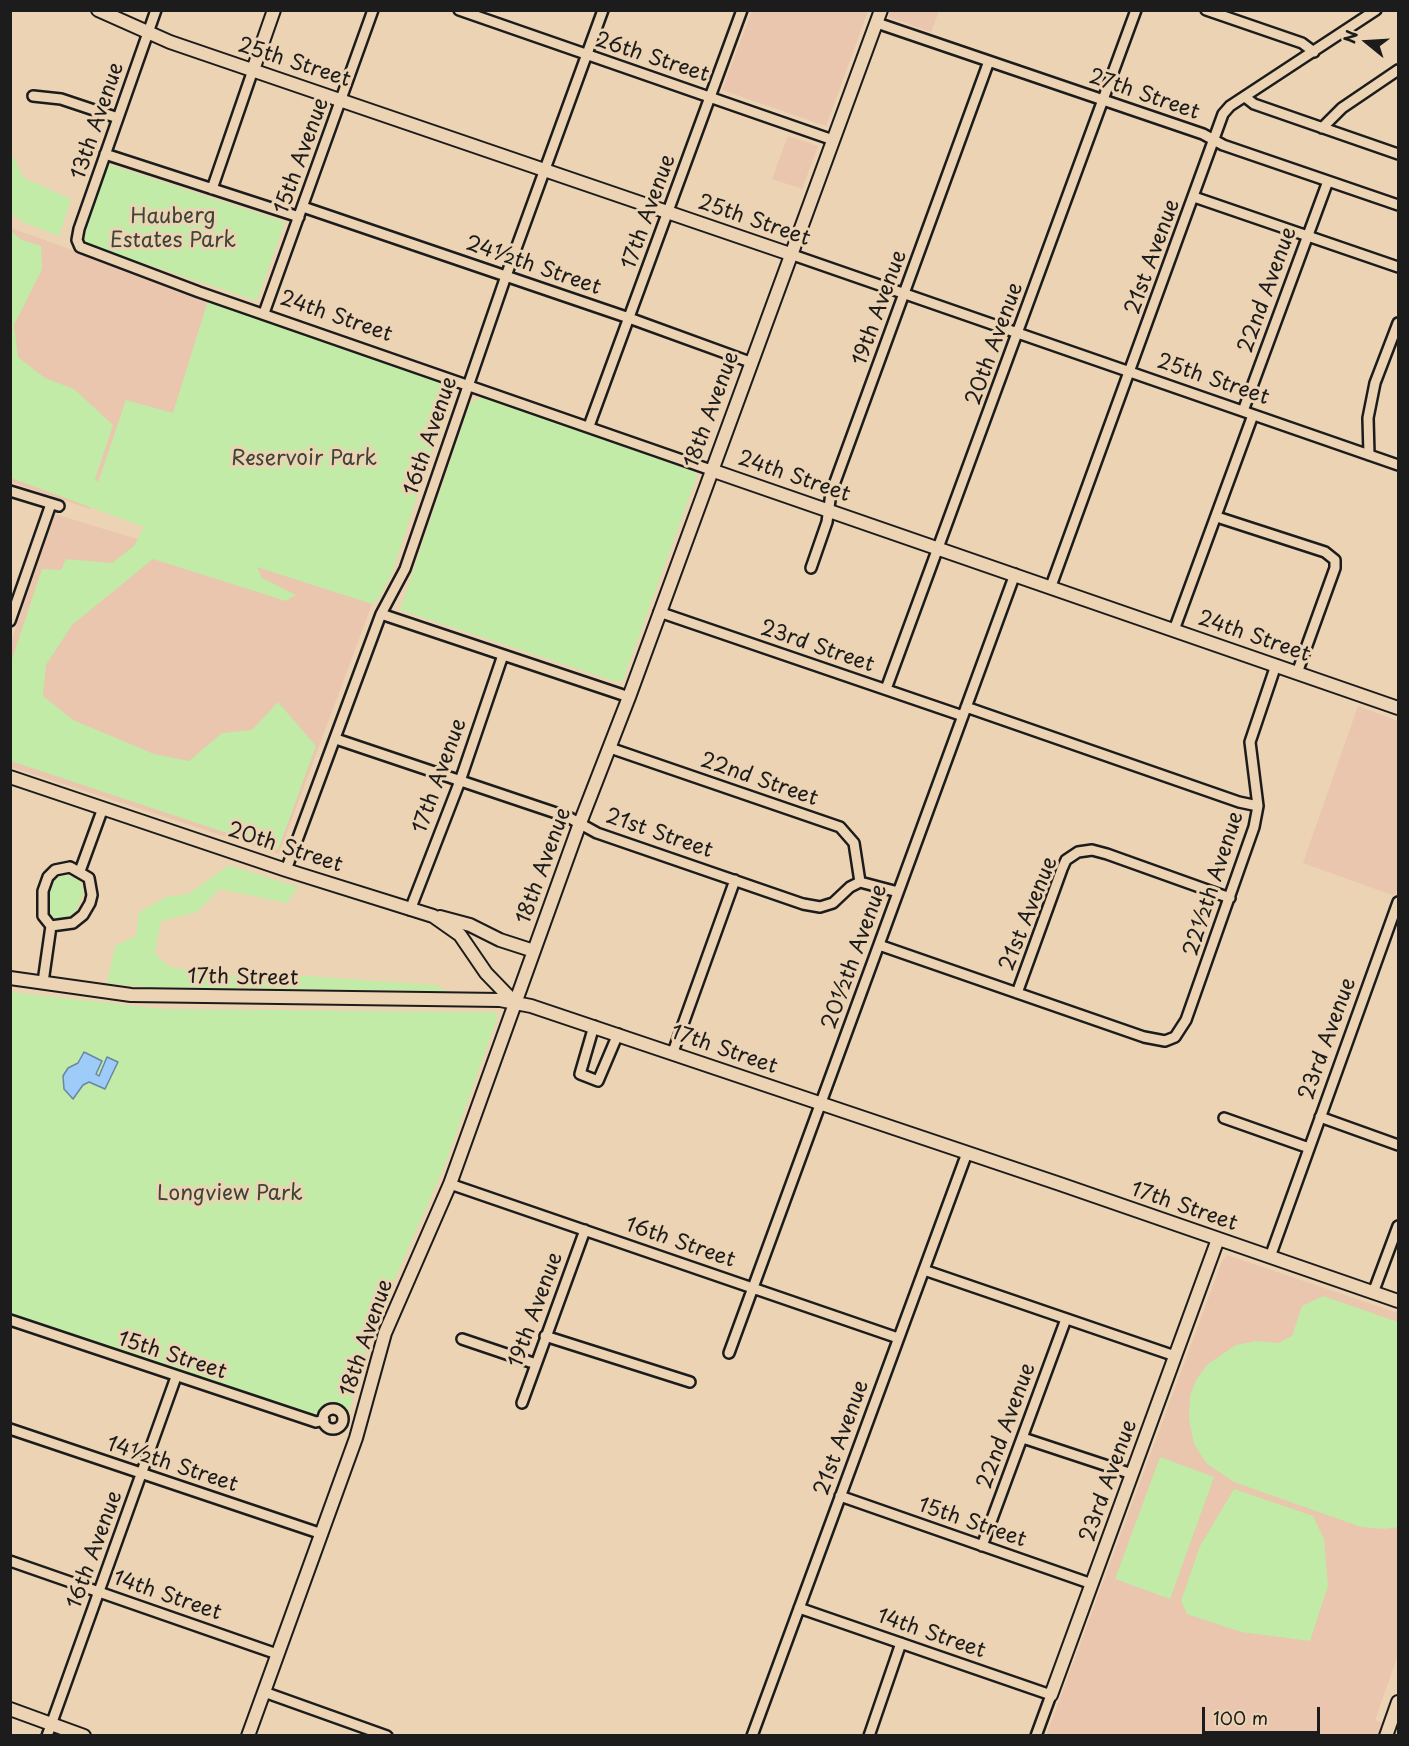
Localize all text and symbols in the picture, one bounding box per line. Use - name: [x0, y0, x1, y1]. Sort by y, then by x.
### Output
- north arrow: [1337, 12, 1397, 72]
- text: N: [1337, 27, 1363, 46]
- street label: 26th Street: [592, 28, 712, 88]
- street label: 25th Street: [235, 33, 353, 93]
- street label: 13th Avenue: [66, 59, 130, 183]
- street label: 27th Street: [1086, 64, 1202, 126]
- street label: 15th Avenue: [269, 94, 335, 218]
- street label: 17th Avenue: [617, 151, 681, 273]
- street label: 25th Street: [695, 190, 813, 252]
- street label: 21st Avenue: [1120, 196, 1186, 318]
- park label: Hauberg Estates Park: [110, 204, 236, 254]
- street label: 22nd Avenue: [1234, 224, 1302, 356]
- street label: 24½th Street: [462, 231, 604, 301]
- street label: 19th Avenue: [847, 247, 913, 369]
- street label: 20th Avenue: [961, 279, 1029, 409]
- street label: 24th Street: [277, 286, 395, 348]
- street label: 18th Avenue: [679, 348, 745, 472]
- street label: 25th Street: [1154, 349, 1272, 411]
- street label: 16th Avenue: [399, 373, 463, 499]
- park label: Reservoir Park: [231, 446, 377, 472]
- street label: 24th Street: [735, 446, 853, 508]
- street label: 24th Street: [1195, 606, 1313, 668]
- street label: 23rd Street: [757, 616, 877, 678]
- street label: 17th Avenue: [408, 715, 472, 837]
- street label: 22nd Street: [697, 748, 821, 812]
- street label: 18th Avenue: [511, 804, 577, 928]
- street label: 21st Street: [602, 804, 716, 864]
- street label: 22½th Avenue: [1179, 808, 1249, 960]
- street label: 20th Street: [224, 818, 346, 878]
- street label: 21st Avenue: [995, 853, 1063, 975]
- street label: 20½th Avenue: [817, 881, 893, 1033]
- street label: 17th Street: [187, 964, 299, 992]
- street label: 23rd Avenue: [1294, 975, 1362, 1103]
- street label: 17th Street: [667, 1020, 781, 1080]
- street label: 17th Street: [1127, 1177, 1241, 1237]
- park label: Longview Park: [157, 1181, 303, 1207]
- street label: 16th Street: [622, 1212, 738, 1274]
- street label: 19th Avenue: [503, 1249, 569, 1371]
- street label: 18th Avenue: [335, 1276, 399, 1400]
- street label: 15th Street: [114, 1327, 230, 1385]
- street label: 22nd Avenue: [973, 1360, 1041, 1492]
- street label: 21st Avenue: [809, 1377, 875, 1499]
- street label: 23rd Avenue: [1075, 1417, 1143, 1545]
- street label: 14½th Street: [103, 1432, 241, 1498]
- street label: 16th Avenue: [62, 1488, 128, 1612]
- street label: 15th Street: [915, 1493, 1029, 1553]
- street label: 14th Street: [109, 1566, 225, 1626]
- street label: 14th Street: [873, 1604, 989, 1664]
- scale bar: [1205, 1695, 1324, 1733]
- text: 100 m: [1213, 1704, 1268, 1731]

